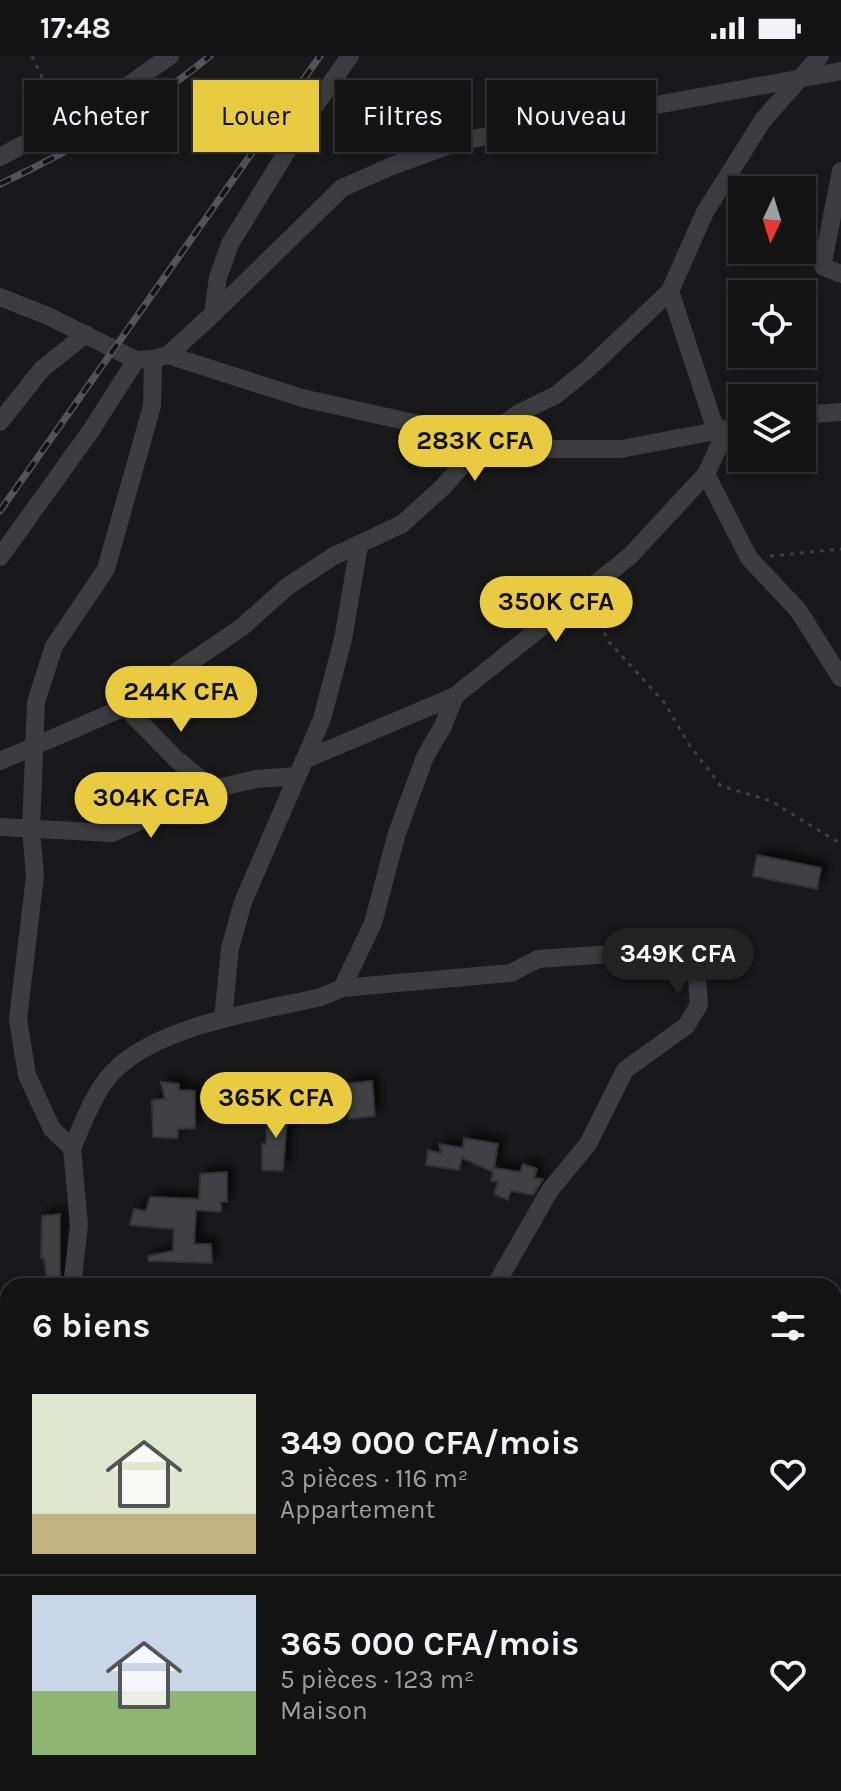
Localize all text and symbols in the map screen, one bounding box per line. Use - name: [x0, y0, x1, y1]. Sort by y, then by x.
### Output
- text: 17:48: [40, 10, 111, 46]
- chip: Acheter: [24, 80, 177, 152]
- chip: Louer: [193, 80, 319, 152]
- chip: Filtres: [335, 80, 471, 152]
- chip: Nouveau: [487, 80, 656, 152]
- north arrow: [728, 176, 816, 264]
- map controls: [728, 176, 816, 472]
- button: locate: [728, 280, 816, 368]
- button: layers: [728, 384, 816, 472]
- pin: 283K CFA: [392, 415, 558, 483]
- text: 283K CFA: [416, 425, 534, 456]
- pin: 350K CFA: [473, 576, 639, 644]
- text: 350K CFA: [498, 586, 614, 617]
- pin: 244K CFA: [98, 666, 264, 734]
- text: 244K CFA: [123, 676, 239, 707]
- pin: 304K CFA: [68, 772, 234, 840]
- text: 304K CFA: [93, 782, 209, 813]
- pin: 349K CFA: [595, 928, 761, 996]
- text: 349K CFA: [620, 938, 736, 969]
- pin: 365K CFA: [193, 1072, 359, 1140]
- text: 365K CFA: [218, 1082, 334, 1113]
- icon: filters: [766, 1304, 810, 1348]
- text: 6 biens: [32, 1306, 150, 1346]
- text: 349 000 CFA/mois: [280, 1423, 580, 1463]
- icon: home: [96, 1426, 192, 1522]
- icon: heart: [766, 1452, 810, 1496]
- text: 3 pièces · 116 m²: [280, 1463, 468, 1494]
- text: Appartement: [280, 1494, 435, 1525]
- text: 365 000 CFA/mois: [280, 1624, 579, 1664]
- icon: home: [96, 1627, 192, 1723]
- icon: heart: [766, 1653, 810, 1697]
- text: 5 pièces · 123 m²: [280, 1664, 475, 1695]
- text: Maison: [280, 1695, 368, 1726]

